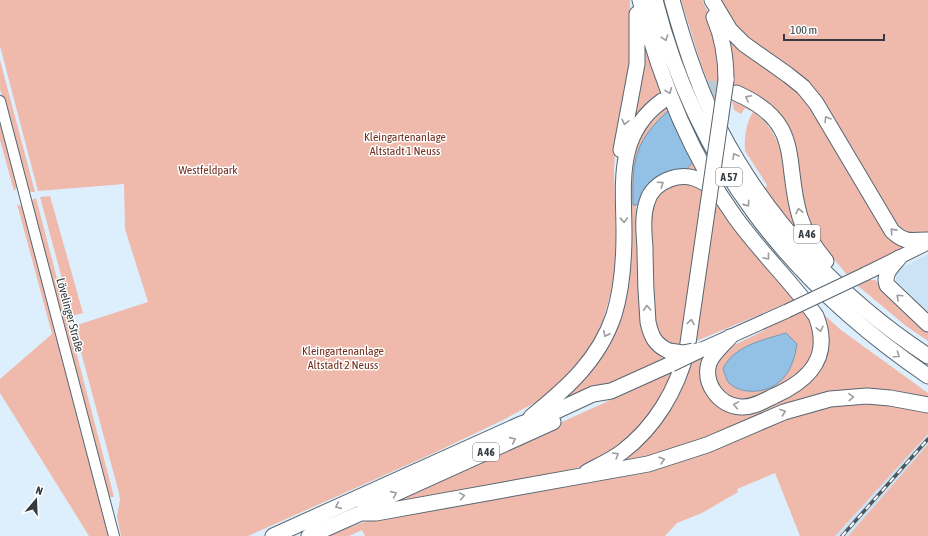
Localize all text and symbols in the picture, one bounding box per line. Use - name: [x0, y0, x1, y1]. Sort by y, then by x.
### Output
- scale bar: [784, 16, 884, 42]
- text: 100 m: [790, 23, 817, 37]
- one-way arrow: [660, 34, 669, 41]
- one-way arrow: [664, 86, 672, 94]
- one-way arrow: [745, 96, 752, 103]
- one-way arrow: [824, 116, 831, 123]
- one-way arrow: [622, 118, 630, 125]
- park label: Kleingartenanlage Altstadt 1 Neuss: [364, 130, 446, 158]
- one-way arrow: [733, 153, 740, 161]
- park label: Westfeldpark: [178, 163, 238, 177]
- road number: A 57: [716, 168, 742, 186]
- one-way arrow: [657, 182, 664, 189]
- one-way arrow: [742, 199, 749, 206]
- one-way arrow: [795, 208, 803, 214]
- one-way arrow: [620, 217, 628, 223]
- road number: A 46: [794, 225, 820, 243]
- one-way arrow: [890, 228, 897, 236]
- one-way arrow: [762, 253, 769, 260]
- street label: Lövelinger Straße: [53, 276, 87, 354]
- one-way arrow: [897, 295, 904, 302]
- one-way arrow: [643, 305, 651, 311]
- one-way arrow: [686, 319, 695, 325]
- one-way arrow: [815, 326, 823, 332]
- one-way arrow: [603, 329, 611, 337]
- park label: Kleingartenanlage Altstadt 2 Neuss: [302, 344, 384, 372]
- one-way arrow: [893, 350, 900, 357]
- one-way arrow: [848, 393, 854, 402]
- one-way arrow: [733, 401, 739, 410]
- one-way arrow: [779, 409, 786, 417]
- one-way arrow: [509, 437, 516, 445]
- road number: A 46: [473, 443, 499, 461]
- one-way arrow: [612, 452, 619, 460]
- one-way arrow: [658, 456, 665, 465]
- north arrow: [16, 480, 56, 520]
- text: N: [34, 484, 44, 497]
- one-way arrow: [391, 490, 398, 498]
- one-way arrow: [459, 492, 465, 501]
- one-way arrow: [335, 502, 342, 510]

